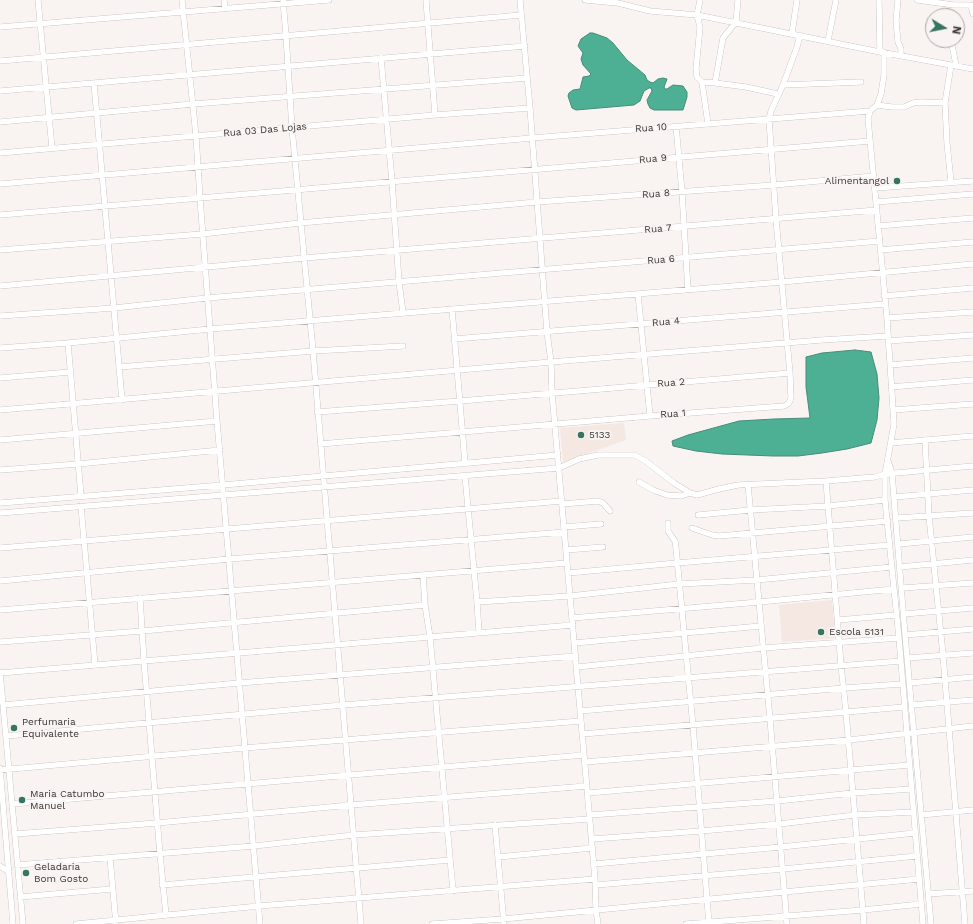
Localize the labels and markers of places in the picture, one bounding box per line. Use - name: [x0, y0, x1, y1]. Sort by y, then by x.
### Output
- place label: Alimentangol: [825, 175, 889, 187]
- marker: Alimentangol: [892, 176, 902, 186]
- place label: 5133: [589, 429, 610, 441]
- marker: 5133: [576, 430, 586, 440]
- place label: Escola 5131: [829, 626, 884, 638]
- marker: Escola 5131: [816, 627, 826, 637]
- place label: Perfumaria Equivalente: [22, 716, 79, 740]
- marker: Perfumaria Equivalente: [9, 723, 19, 733]
- place label: Maria Catumbo Manuel: [30, 788, 104, 812]
- marker: Maria Catumbo Manuel: [17, 795, 27, 805]
- place label: Geladaria Bom Gosto: [34, 861, 88, 884]
- marker: Geladaria Bom Gosto: [21, 868, 31, 878]

